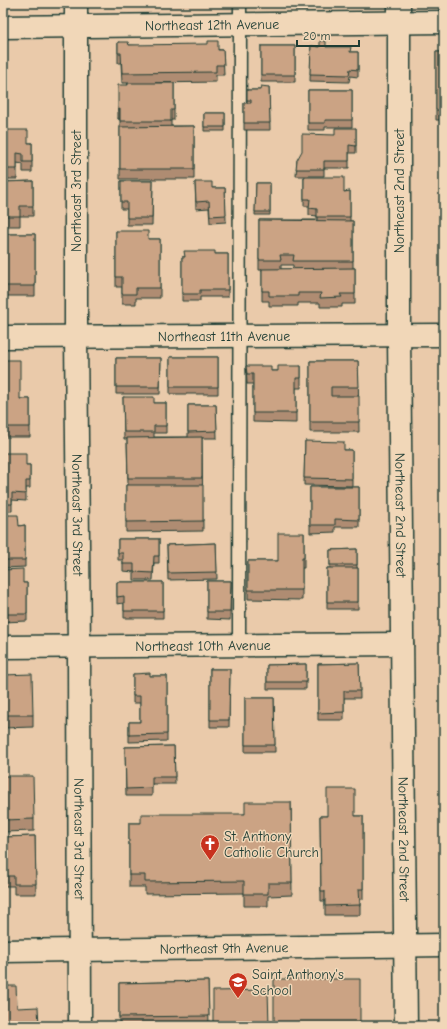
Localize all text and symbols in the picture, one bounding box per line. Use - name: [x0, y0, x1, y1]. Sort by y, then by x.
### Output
- street label: Northeast 12th Avenue: [145, 15, 279, 34]
- scale bar: [297, 22, 359, 48]
- text: 20 m: [303, 29, 331, 43]
- street label: Northeast 2nd Street: [391, 128, 408, 253]
- street label: Northeast 3rd Street: [68, 129, 85, 252]
- street label: Northeast 11th Avenue: [158, 327, 290, 345]
- street label: Northeast 2nd Street: [392, 453, 410, 578]
- street label: Northeast 3rd Street: [69, 454, 87, 577]
- street label: Northeast 10th Avenue: [135, 636, 271, 655]
- street label: Northeast 2nd Street: [395, 777, 413, 902]
- street label: Northeast 3rd Street: [71, 778, 88, 901]
- place label: St. Anthony Catholic Church: [224, 828, 319, 861]
- church icon: St. Anthony Catholic Church: [199, 833, 221, 861]
- street label: Northeast 9th Avenue: [159, 939, 288, 957]
- place label: Saint Anthony's School: [252, 966, 344, 999]
- school or university icon: Saint Anthony's School: [227, 971, 249, 999]

